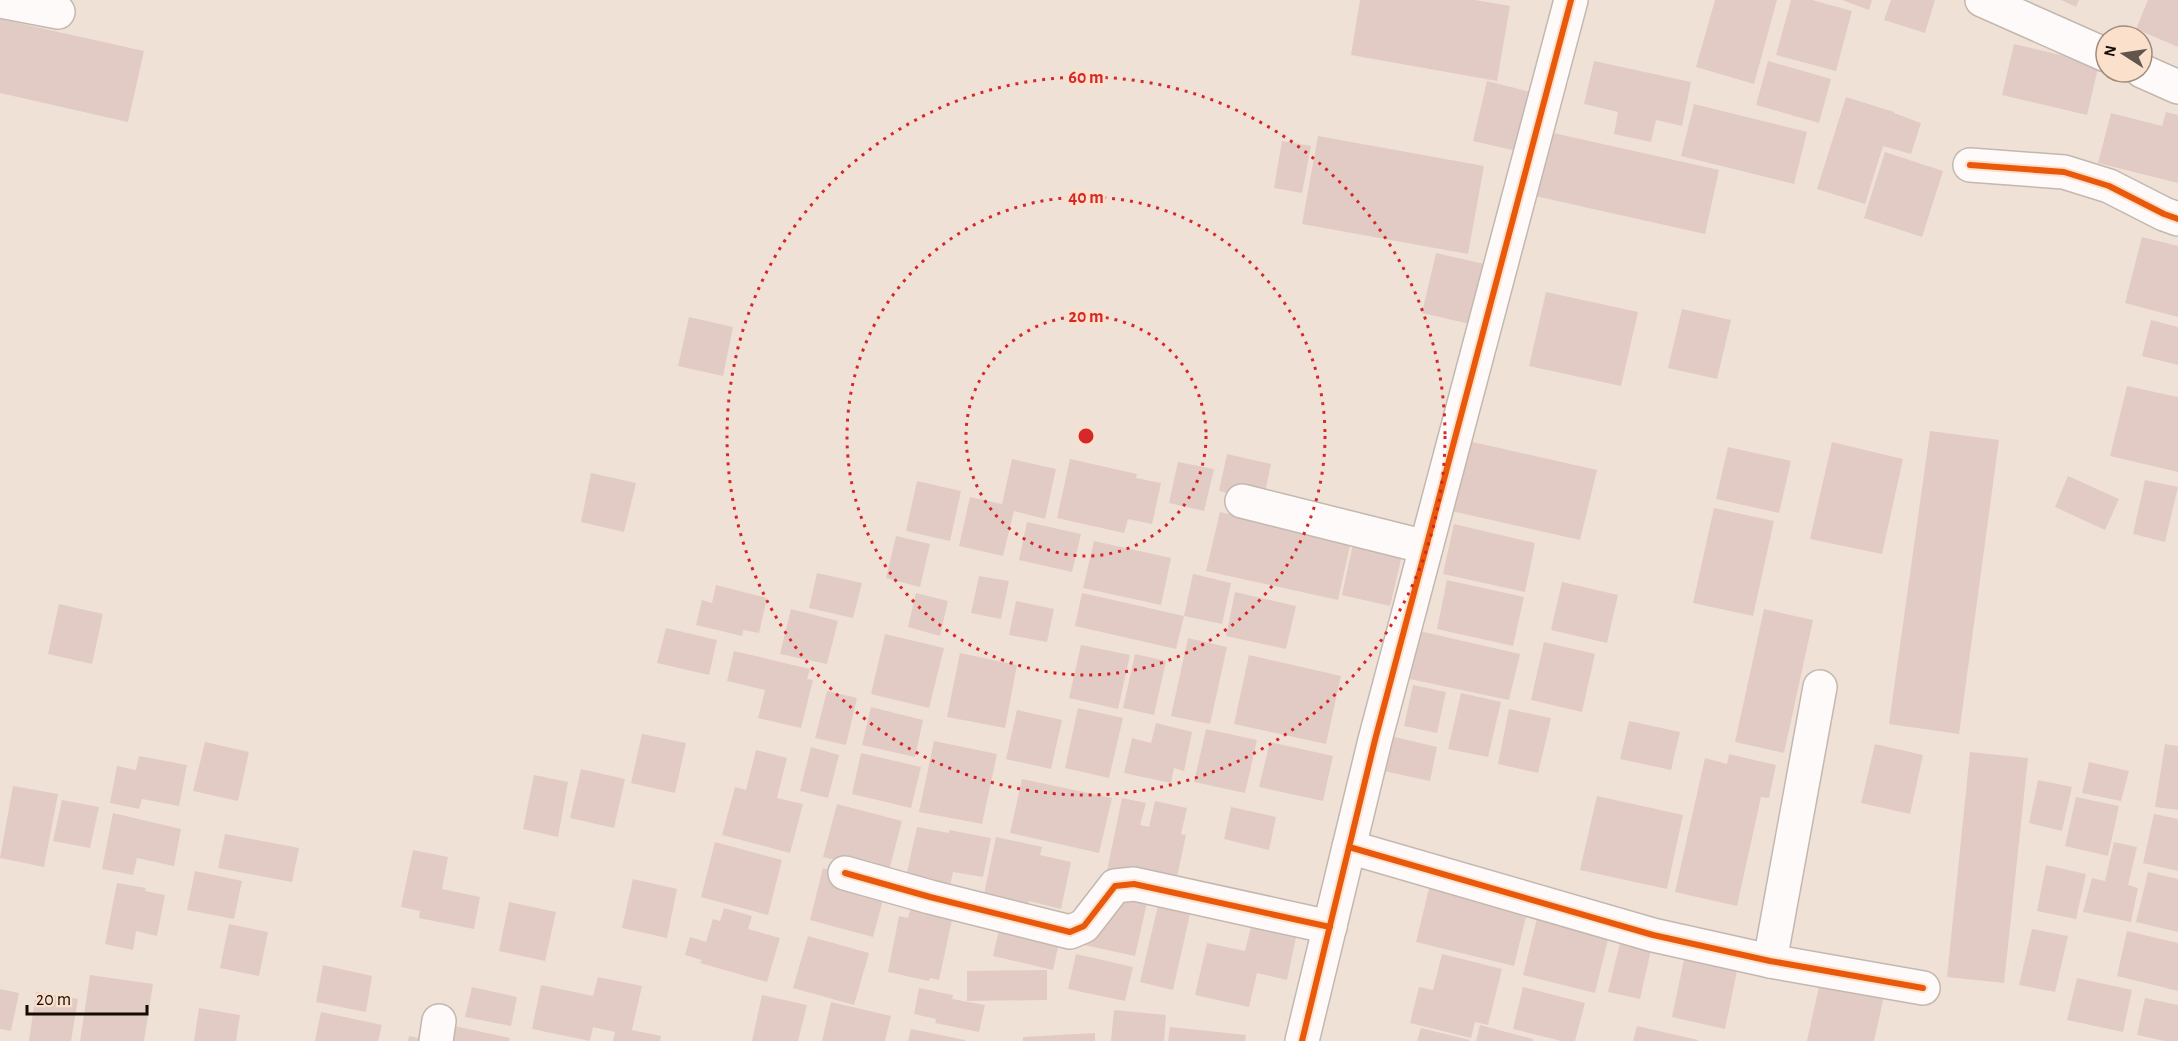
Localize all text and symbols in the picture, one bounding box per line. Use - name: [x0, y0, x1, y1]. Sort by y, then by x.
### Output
- north arrow: [2094, 24, 2154, 84]
- text: N: [2101, 44, 2119, 58]
- text: 60 m: [1068, 69, 1104, 87]
- text: 40 m: [1068, 189, 1104, 207]
- text: 20 m: [1068, 308, 1104, 326]
- centre of rings: [1076, 426, 1096, 446]
- scale bar: [27, 978, 147, 1016]
- text: 20 m: [36, 991, 71, 1009]

